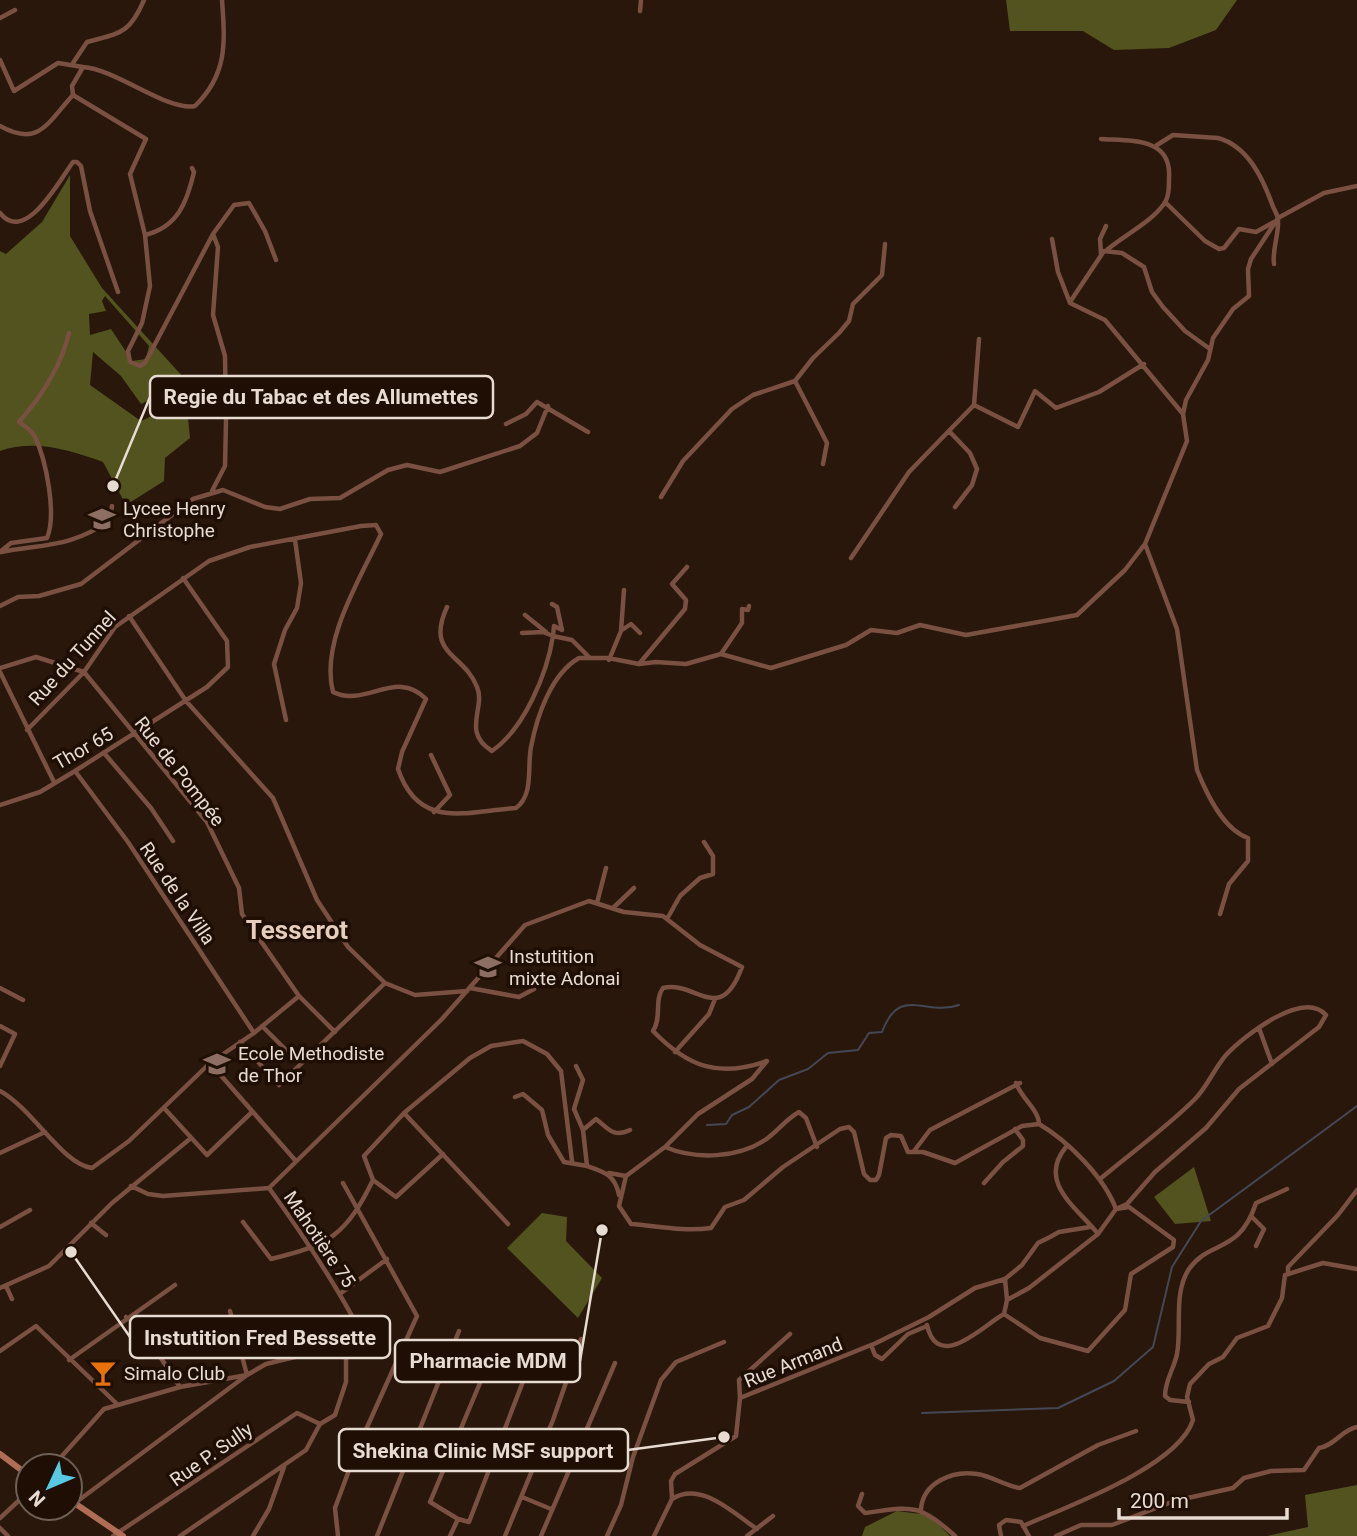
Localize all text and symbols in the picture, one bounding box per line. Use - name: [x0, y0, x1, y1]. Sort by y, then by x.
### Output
- callout: Regie du Tabac et des Allumettes: [150, 376, 493, 418]
- text: Regie du Tabac et des Allumettes: [164, 385, 479, 409]
- place label: Lycee Henry Christophe: [123, 497, 225, 542]
- school or university icon: Lycee Henry Christophe: [87, 504, 117, 534]
- street label: Rue du Tunnel: [24, 606, 121, 710]
- street label: Rue de Pompée: [130, 712, 230, 831]
- street label: Thor 65: [49, 722, 117, 775]
- street label: Rue de la Villa: [135, 838, 220, 949]
- district label: Tesserot: [246, 915, 348, 945]
- place label: Instutition mixte Adonai: [509, 945, 620, 990]
- school or university icon: Instutition mixte Adonai: [473, 952, 503, 982]
- place label: Ecole Methodiste de Thor: [238, 1042, 384, 1087]
- school or university icon: Ecole Methodiste de Thor: [202, 1049, 232, 1079]
- street label: Mahotière 75: [279, 1187, 360, 1292]
- callout: Instutition Fred Bessette: [130, 1316, 390, 1358]
- text: Instutition Fred Bessette: [144, 1326, 376, 1350]
- street label: Rue Armand: [741, 1332, 846, 1393]
- callout: Pharmacie MDM: [395, 1340, 580, 1382]
- text: Pharmacie MDM: [409, 1349, 567, 1373]
- bar icon: Simalo Club: [88, 1358, 118, 1388]
- place label: Simalo Club: [124, 1362, 225, 1385]
- street label: Rue P. Sully: [166, 1418, 257, 1491]
- callout: Shekina Clinic MSF support: [339, 1429, 628, 1471]
- text: Shekina Clinic MSF support: [353, 1439, 613, 1463]
- north arrow: [14, 1452, 84, 1522]
- scale bar: [1119, 1476, 1287, 1520]
- text: N: [24, 1486, 50, 1511]
- text: 200 m: [1130, 1489, 1189, 1513]

